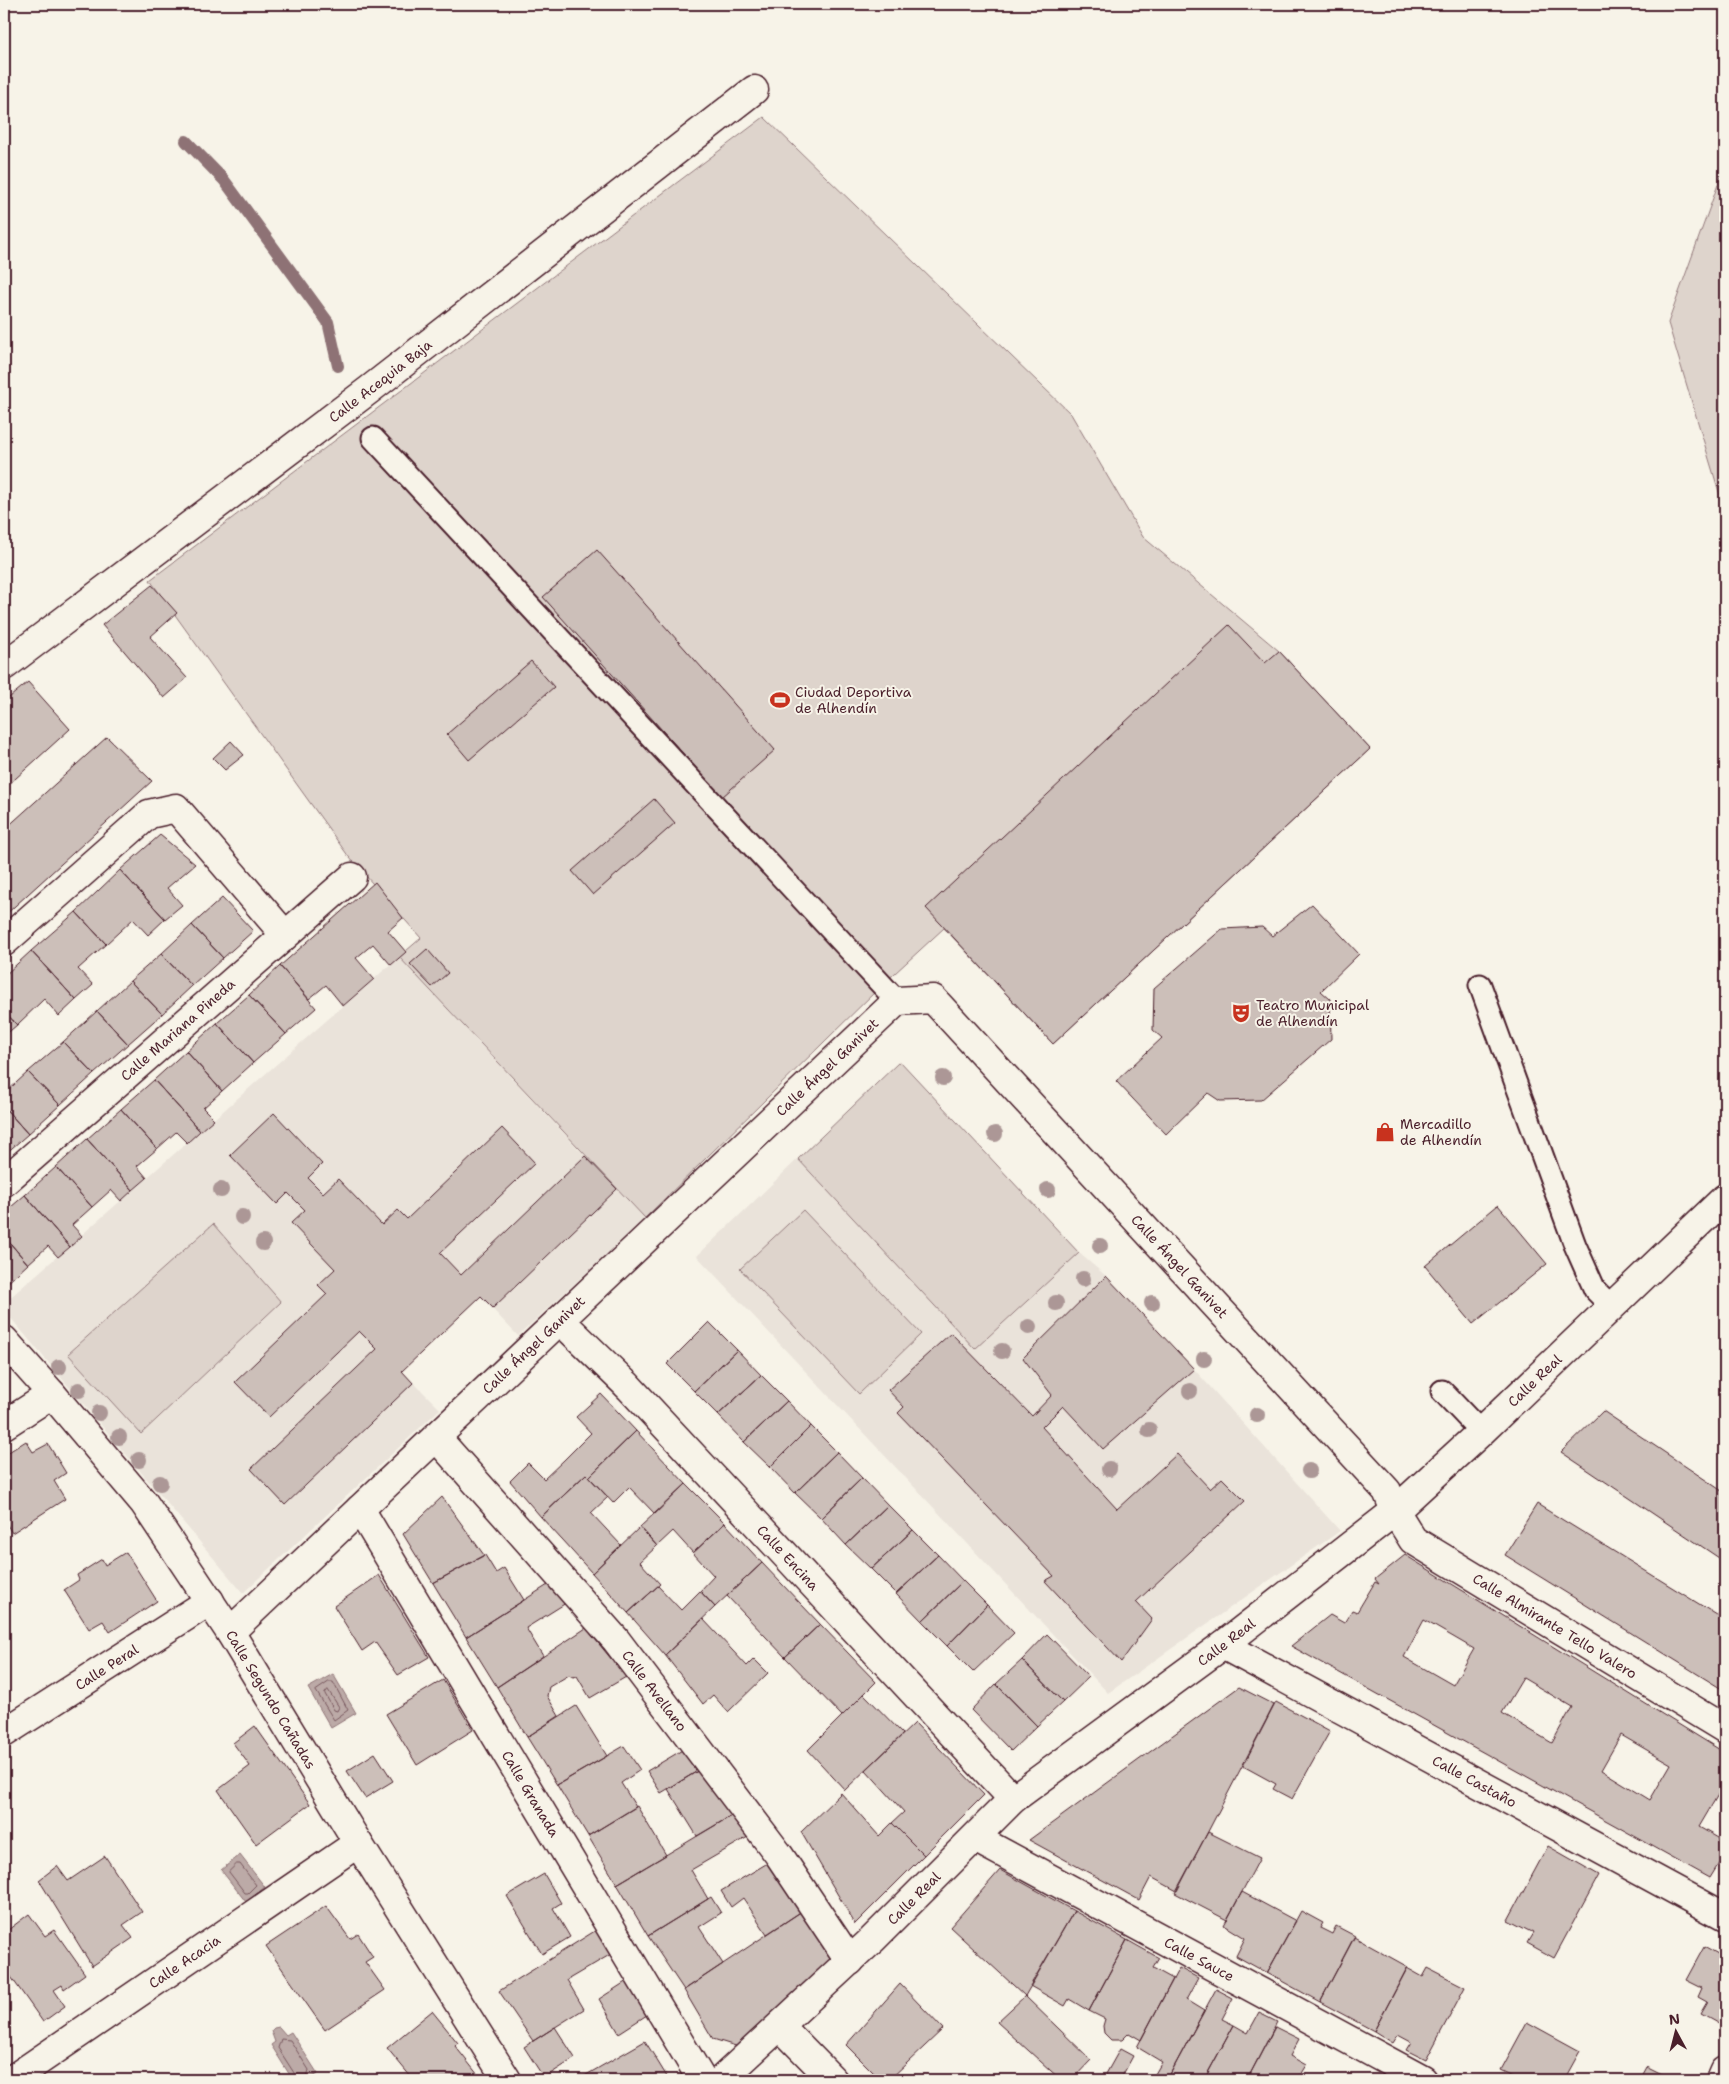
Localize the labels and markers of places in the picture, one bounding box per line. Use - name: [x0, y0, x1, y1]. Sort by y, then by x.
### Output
- place label: Ciudad Deportiva de Alhendín: [795, 683, 912, 717]
- sports icon: Ciudad Deportiva de Alhendín: [769, 689, 791, 711]
- place label: Teatro Municipal de Alhendín: [1256, 996, 1370, 1030]
- theatre icon: Teatro Municipal de Alhendín: [1230, 1002, 1252, 1024]
- place label: Mercadillo de Alhendín: [1400, 1115, 1482, 1149]
- shop icon: Mercadillo de Alhendín: [1374, 1121, 1396, 1143]

